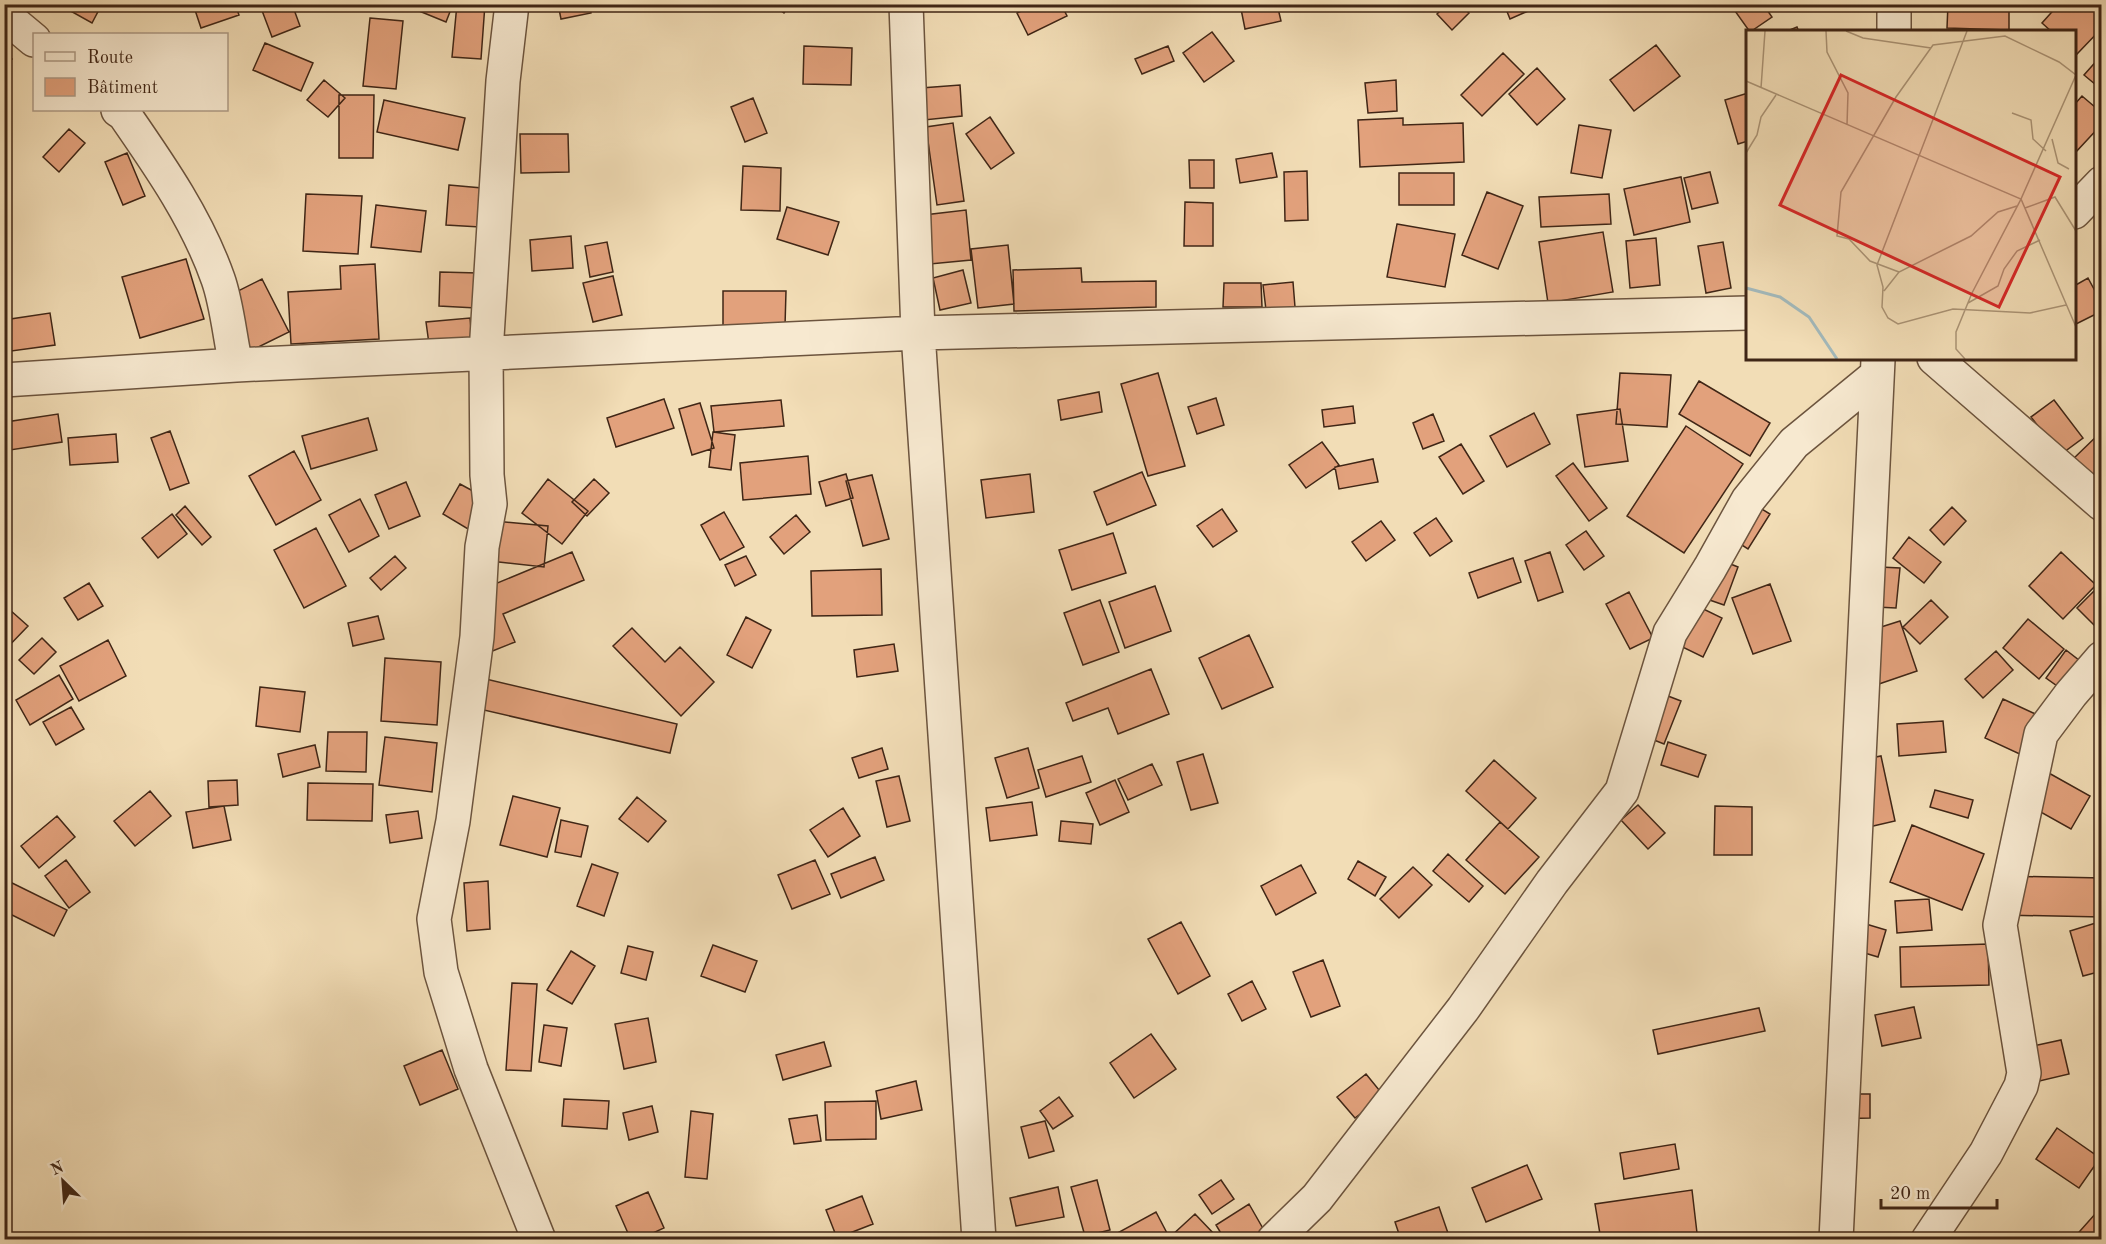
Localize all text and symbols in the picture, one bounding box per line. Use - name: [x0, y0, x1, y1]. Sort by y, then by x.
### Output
- inset map: [1746, 30, 2076, 360]
- legend: [33, 33, 228, 111]
- text: Route: [87, 49, 133, 67]
- text: Bâtiment: [87, 79, 158, 97]
- north arrow: [33, 1151, 93, 1211]
- text: N: [49, 1159, 67, 1179]
- scale bar: [1881, 1172, 1996, 1210]
- text: 20 m: [1890, 1185, 1930, 1203]

